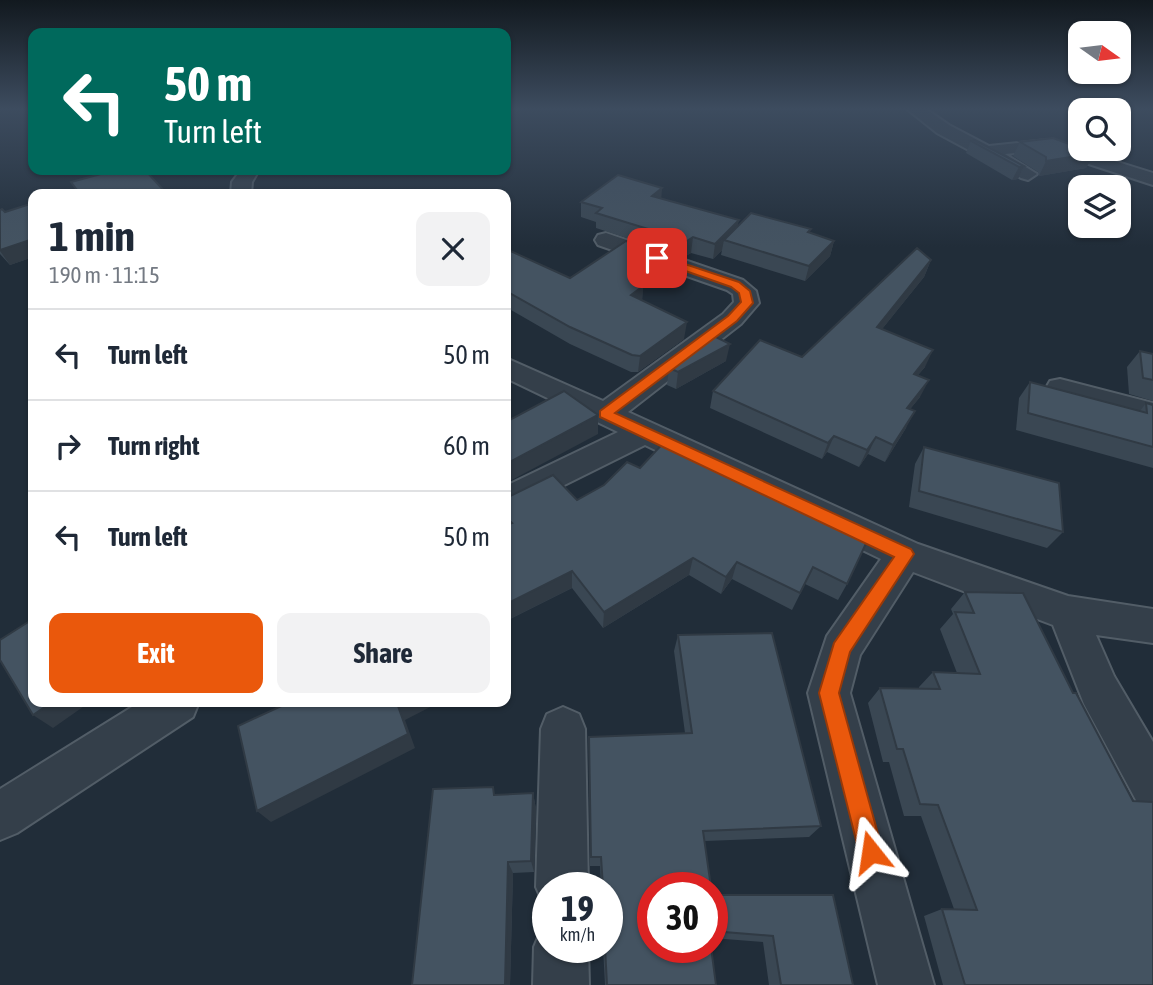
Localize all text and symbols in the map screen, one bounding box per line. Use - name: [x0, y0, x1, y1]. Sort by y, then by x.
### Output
- north arrow: [1068, 21, 1130, 84]
- map controls: [1068, 21, 1131, 238]
- text: 50 m: [164, 55, 252, 111]
- icon: left: [49, 56, 140, 147]
- button: search: [1068, 98, 1131, 161]
- text: Turn left: [164, 113, 262, 150]
- button: layers: [1068, 175, 1131, 238]
- text: 1 min: [49, 212, 135, 260]
- button: close: [416, 212, 490, 286]
- pin: [627, 228, 687, 288]
- icon: arrive: [638, 239, 676, 277]
- text: 190 m · 11:15: [49, 262, 160, 288]
- icon: left: [49, 336, 87, 374]
- text: Turn left: [108, 340, 188, 370]
- text: 50 m: [443, 340, 490, 370]
- icon: right: [49, 427, 87, 465]
- text: Turn right: [108, 431, 199, 461]
- text: 60 m: [443, 431, 490, 461]
- icon: left: [49, 518, 87, 556]
- text: Turn left: [108, 522, 188, 552]
- text: 50 m: [443, 522, 490, 552]
- button: Exit: [49, 613, 263, 693]
- button: Share: [277, 613, 490, 693]
- position arrow: [834, 815, 908, 889]
- speed limit sign: 30: [637, 872, 728, 963]
- text: 19: [561, 888, 594, 928]
- text: km/h: [560, 924, 595, 945]

